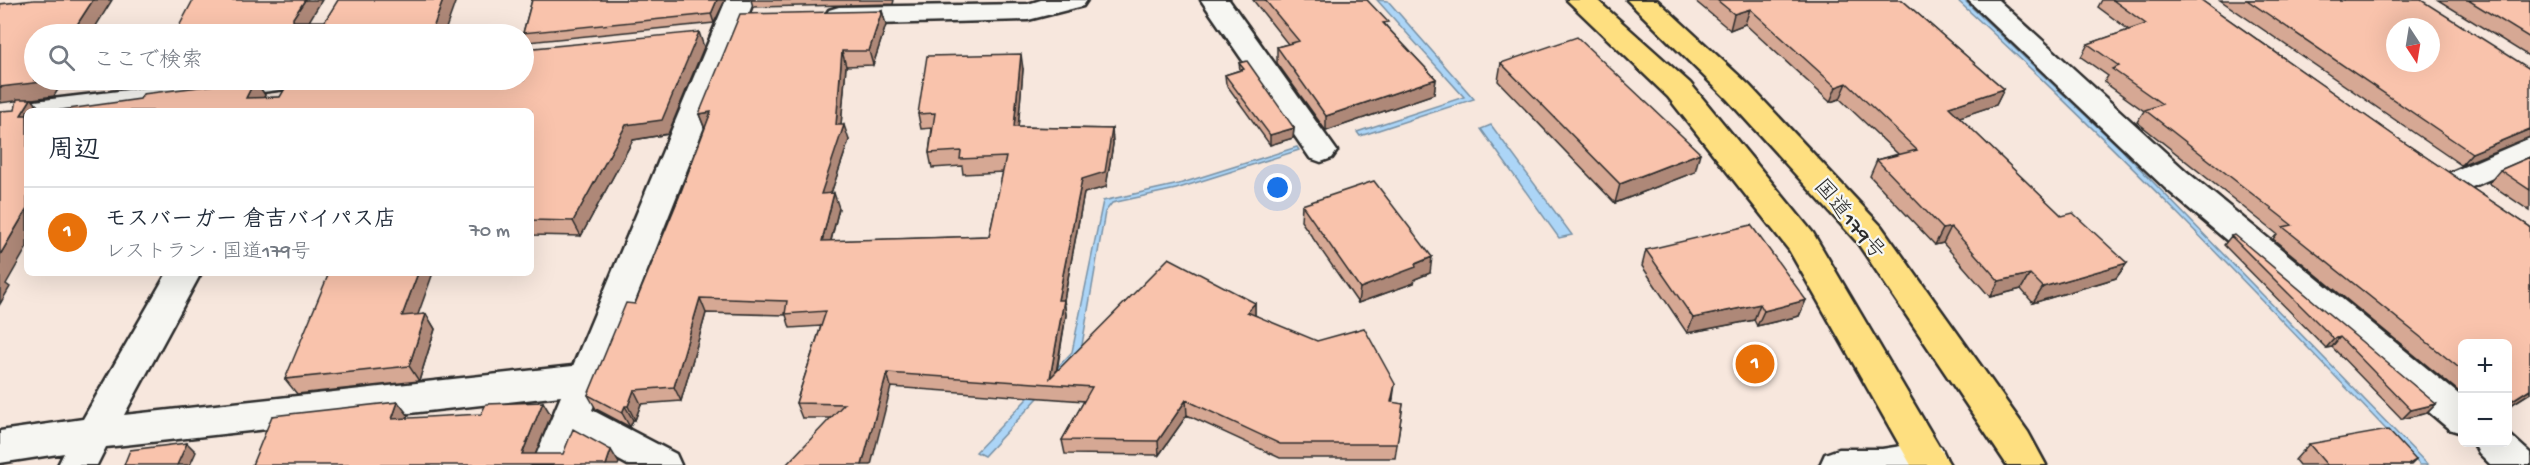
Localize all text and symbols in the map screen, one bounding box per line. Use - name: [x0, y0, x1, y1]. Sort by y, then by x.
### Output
- north arrow: [2386, 18, 2440, 72]
- search box: [24, 24, 534, 90]
- icon: search: [45, 41, 78, 74]
- text: ここで検索: [93, 49, 203, 75]
- text: 周辺: [48, 137, 100, 168]
- your location: [1263, 173, 1292, 202]
- street label: 国道179号: [1807, 174, 1890, 266]
- text: モスバーガー 倉吉バイパス店: [105, 208, 396, 234]
- text: 1: [63, 221, 72, 244]
- text: 70 m: [469, 221, 510, 244]
- text: レストラン · 国道179号: [105, 242, 311, 265]
- map controls: [2458, 339, 2512, 447]
- button: +: [2458, 339, 2512, 393]
- pin: 1: [1736, 342, 1774, 386]
- button: −: [2458, 393, 2512, 447]

